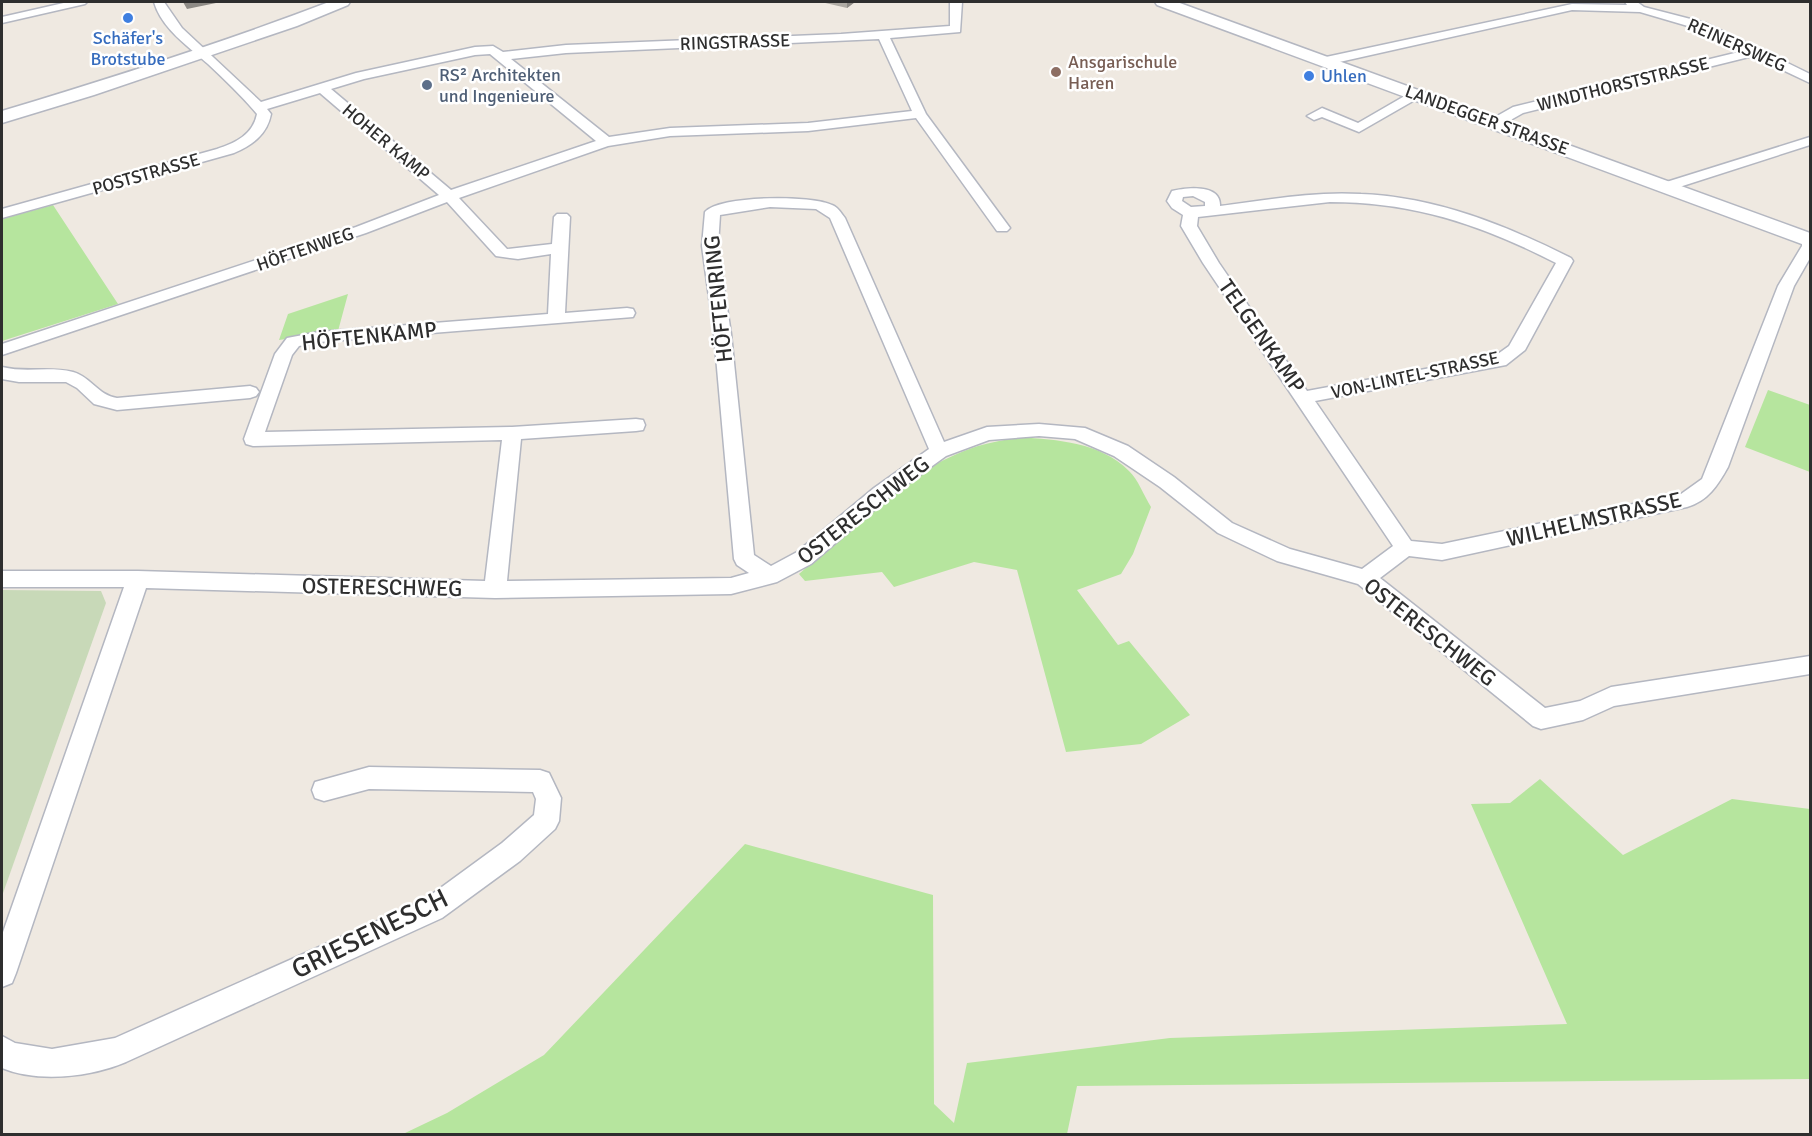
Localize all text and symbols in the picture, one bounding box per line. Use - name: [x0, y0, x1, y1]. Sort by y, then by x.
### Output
- marker: Schäfer's Brotstube: [121, 11, 135, 25]
- street label: REINERSWEG: [1684, 13, 1790, 77]
- place label: Schäfer's Brotstube: [91, 27, 165, 70]
- street label: RINGSTRASSE: [680, 29, 790, 55]
- place label: Ansgarischule Haren: [1068, 51, 1177, 94]
- street label: WINDTHORSTSTRASSE: [1535, 52, 1711, 116]
- place label: RS² Architekten und Ingenieure: [439, 64, 561, 107]
- marker: Ansgarischule Haren: [1049, 65, 1063, 79]
- place label: Uhlen: [1321, 65, 1367, 87]
- marker: Uhlen: [1302, 69, 1316, 83]
- marker: RS² Architekten und Ingenieure: [420, 78, 434, 92]
- street label: LANDEGGER STRASSE: [1402, 80, 1572, 160]
- street label: HOHER KAMP: [338, 99, 434, 185]
- street label: POSTSTRASSE: [90, 148, 202, 200]
- street label: HÖFTENWEG: [253, 222, 357, 276]
- street label: HÖFTENRING: [698, 234, 738, 364]
- street label: TELGENKAMP: [1213, 274, 1311, 398]
- street label: HÖFTENKAMP: [300, 315, 438, 357]
- street label: VON-LINTEL-STRASSE: [1329, 346, 1501, 404]
- street label: OSTERESCHWEG: [791, 450, 935, 570]
- street label: WILHELMSTRASSE: [1504, 486, 1684, 552]
- street label: OSTERESCHWEG: [302, 572, 462, 602]
- street label: OSTERESCHWEG: [1358, 572, 1502, 692]
- street label: GRIESENESCH: [286, 882, 454, 986]

